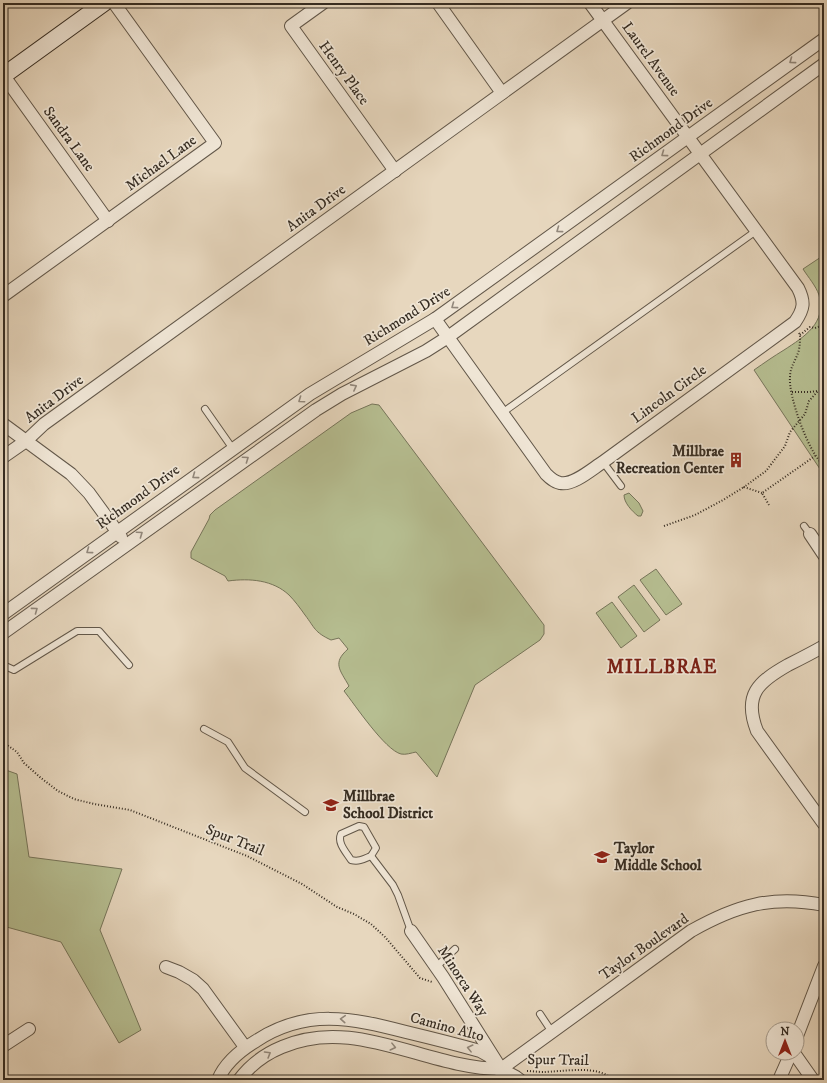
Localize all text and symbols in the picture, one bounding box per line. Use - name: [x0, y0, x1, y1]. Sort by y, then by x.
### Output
- street label: Laurel Avenue: [618, 18, 684, 100]
- street label: Henry Place: [314, 37, 374, 109]
- one-way arrow: [790, 57, 797, 64]
- street label: Richmond Drive: [626, 93, 716, 167]
- street label: Sandra Lane: [39, 103, 99, 175]
- street label: Michael Lane: [122, 131, 200, 195]
- one-way arrow: [662, 149, 669, 156]
- street label: Anita Drive: [283, 180, 349, 236]
- one-way arrow: [556, 225, 563, 233]
- street label: Richmond Drive: [360, 282, 454, 350]
- one-way arrow: [451, 301, 458, 308]
- street label: Lincoln Circle: [628, 360, 710, 428]
- street label: Anita Drive: [21, 371, 87, 427]
- one-way arrow: [350, 384, 358, 392]
- one-way arrow: [298, 395, 305, 403]
- place label: Millbrae Recreation Center: [616, 442, 725, 478]
- building icon: Millbrae Recreation Center: [727, 451, 745, 469]
- one-way arrow: [242, 456, 249, 464]
- street label: Richmond Drive: [93, 460, 183, 534]
- one-way arrow: [192, 471, 199, 479]
- one-way arrow: [136, 531, 143, 539]
- one-way arrow: [87, 546, 94, 553]
- one-way arrow: [30, 608, 37, 615]
- district label: MILLBRAE: [607, 656, 717, 679]
- place label: Millbrae School District: [343, 787, 433, 823]
- school or university icon: Millbrae School District: [322, 796, 340, 814]
- street label: Spur Trail: [203, 820, 268, 861]
- place label: Taylor Middle School: [613, 839, 702, 875]
- school or university icon: Taylor Middle School: [593, 848, 611, 866]
- street label: Taylor Boulevard: [596, 909, 693, 985]
- street label: Minorca Way: [433, 942, 493, 1021]
- street label: Camino Alto: [408, 1008, 486, 1046]
- one-way arrow: [340, 1014, 346, 1023]
- north arrow: [765, 1021, 805, 1061]
- text: N: [780, 1025, 790, 1039]
- one-way arrow: [389, 1042, 396, 1051]
- one-way arrow: [466, 1044, 473, 1053]
- street label: Spur Trail: [527, 1050, 589, 1070]
- one-way arrow: [264, 1051, 271, 1059]

